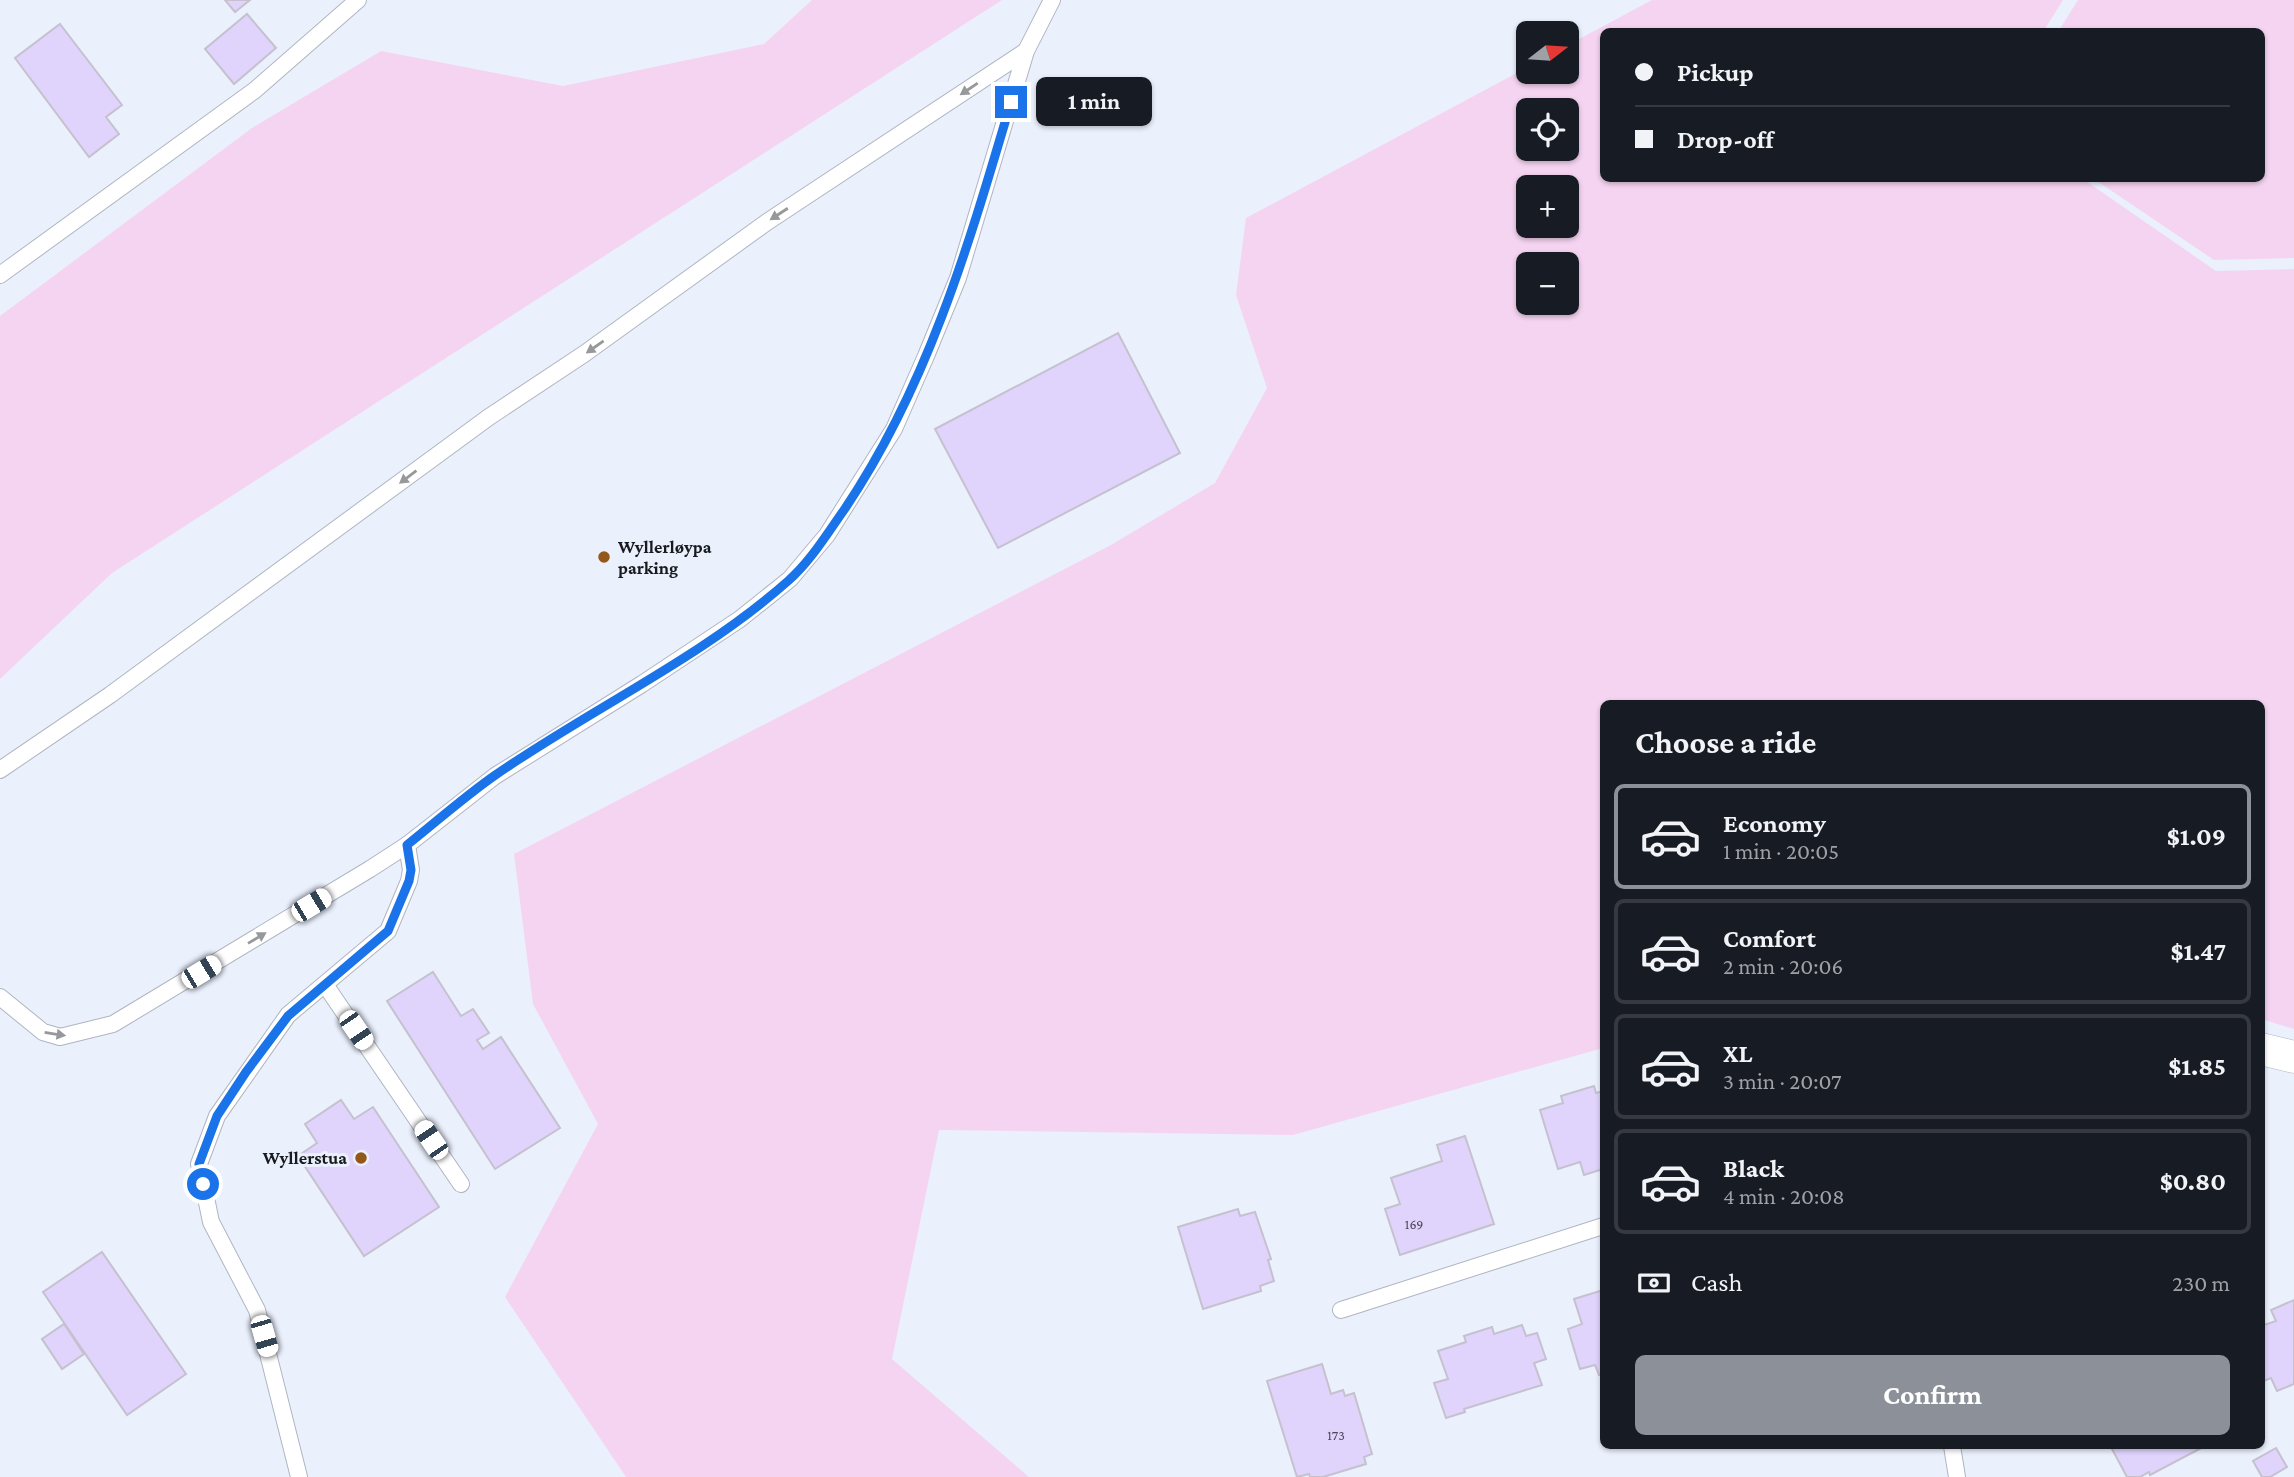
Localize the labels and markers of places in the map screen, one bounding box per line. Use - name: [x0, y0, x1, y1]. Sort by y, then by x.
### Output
- place label: Wyllerløypa parking: [617, 537, 712, 578]
- marker: Wyllerløypa parking: [596, 549, 612, 565]
- place label: Wyllerstua: [262, 1148, 347, 1168]
- marker: Wyllerstua: [353, 1150, 369, 1166]

